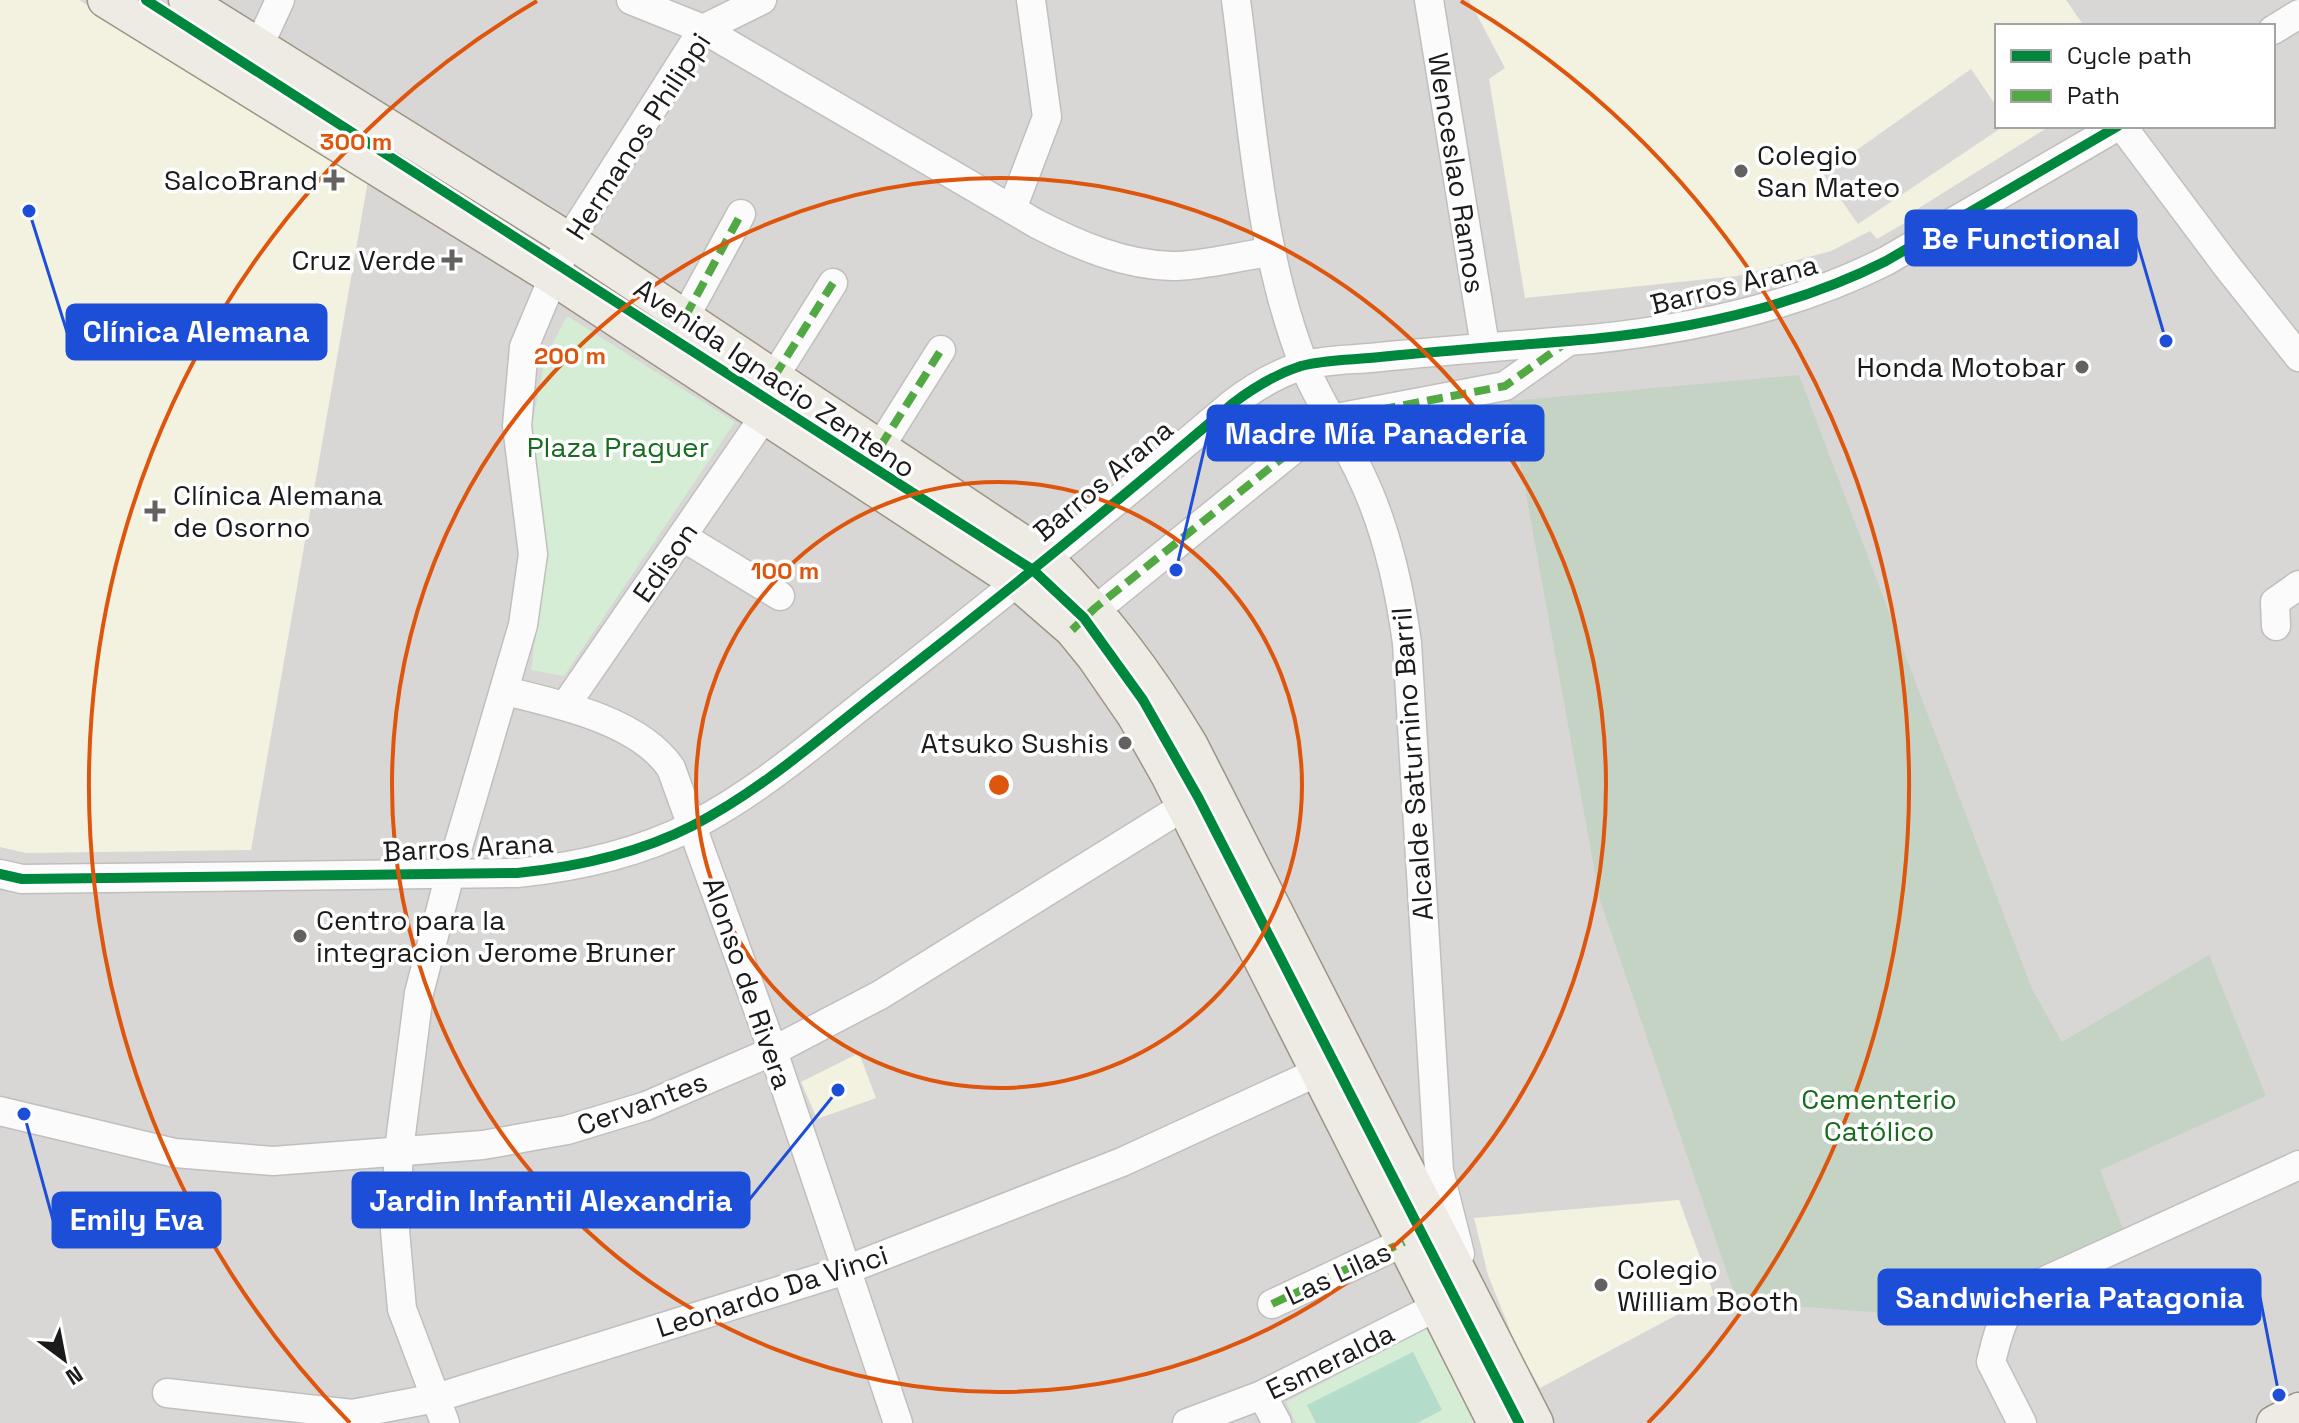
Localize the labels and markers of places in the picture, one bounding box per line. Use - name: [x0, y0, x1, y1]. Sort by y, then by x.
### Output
- place label: Colegio San Mateo: [1757, 137, 1900, 205]
- place label: SalcoBrand: [164, 162, 318, 198]
- marker: Colegio San Mateo: [1732, 162, 1750, 180]
- marker: SalcoBrand: [325, 171, 343, 189]
- callout: Be Functional: [1906, 211, 2136, 265]
- place label: Cruz Verde: [291, 242, 436, 278]
- marker: Cruz Verde: [443, 251, 461, 269]
- callout: Clínica Alemana: [67, 305, 326, 359]
- place label: Honda Motobar: [1856, 349, 2066, 385]
- marker: Honda Motobar: [2073, 358, 2091, 376]
- callout: Madre Mía Panadería: [1208, 406, 1543, 460]
- place label: Clínica Alemana de Osorno: [173, 477, 383, 545]
- marker: Clínica Alemana de Osorno: [144, 500, 166, 522]
- place label: Atsuko Sushis: [920, 725, 1109, 761]
- marker: Atsuko Sushis: [1116, 734, 1134, 752]
- centre of rings: [985, 771, 1013, 799]
- place label: Centro para la integracion Jerome Bruner: [316, 902, 676, 970]
- marker: Centro para la integracion Jerome Bruner: [291, 927, 309, 945]
- callout: Jardin Infantil Alexandria: [353, 1173, 749, 1227]
- callout: Emily Eva: [53, 1193, 220, 1247]
- place label: Colegio William Booth: [1617, 1251, 1799, 1319]
- callout: Sandwicheria Patagonia: [1879, 1270, 2260, 1324]
- marker: Colegio William Booth: [1592, 1276, 1610, 1294]

